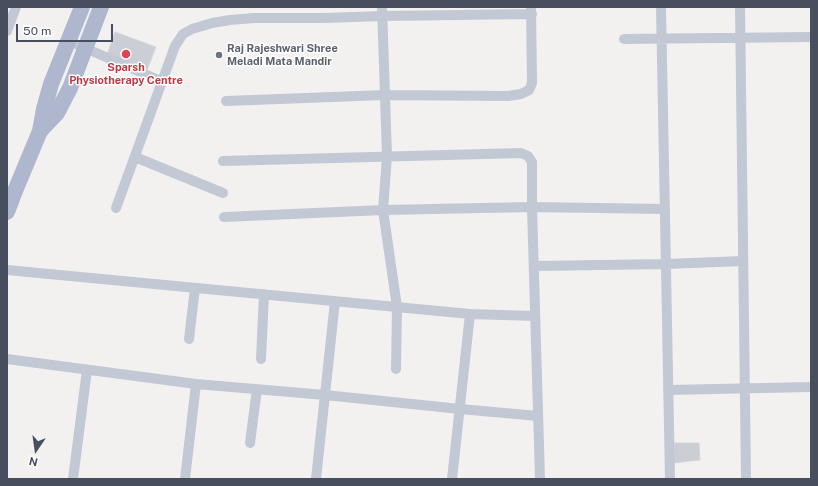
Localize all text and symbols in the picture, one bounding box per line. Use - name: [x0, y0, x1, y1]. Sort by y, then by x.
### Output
- scale bar: [18, 16, 115, 42]
- text: 50 m: [23, 24, 51, 38]
- place label: Raj Rajeshwari Shree Meladi Mata Mandir: [227, 42, 338, 68]
- marker: Sparsh Physiotherapy Centre: [120, 48, 132, 60]
- marker: Raj Rajeshwari Shree Meladi Mata Mandir: [214, 50, 224, 60]
- place label: Sparsh Physiotherapy Centre: [69, 61, 183, 87]
- north arrow: [16, 430, 56, 470]
- text: N: [28, 455, 39, 469]

